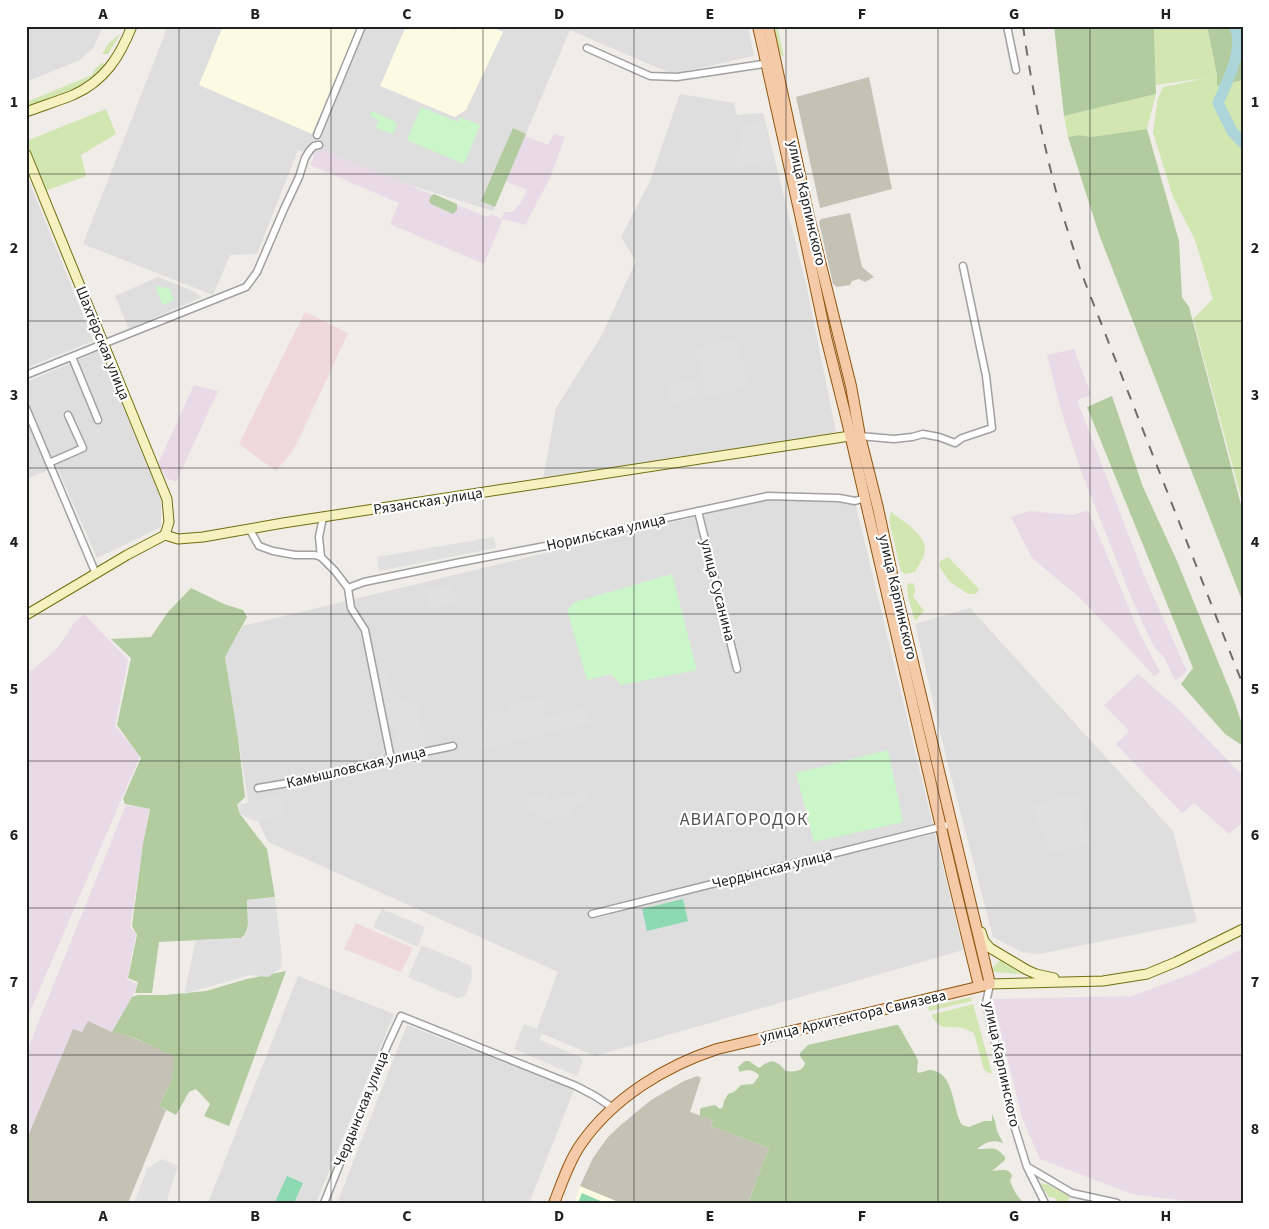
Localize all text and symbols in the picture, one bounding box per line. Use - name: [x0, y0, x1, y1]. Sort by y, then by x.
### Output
- text: A: [97, 3, 108, 25]
- text: B: [250, 3, 260, 25]
- text: C: [402, 3, 412, 25]
- text: D: [554, 3, 564, 25]
- text: E: [706, 3, 714, 25]
- text: F: [858, 3, 866, 25]
- text: G: [1009, 3, 1019, 25]
- text: H: [1161, 3, 1171, 25]
- text: 1: [10, 91, 18, 113]
- text: 1: [1251, 91, 1259, 113]
- street label: улица Карпинского: [782, 138, 831, 268]
- text: 2: [10, 237, 18, 259]
- text: 2: [1251, 237, 1259, 259]
- street label: Шахтёрская улица: [70, 283, 135, 403]
- text: 3: [10, 384, 18, 406]
- text: 3: [1251, 384, 1259, 406]
- street label: Рязанская улица: [372, 482, 484, 521]
- street label: Норильская улица: [544, 509, 668, 556]
- text: 4: [10, 531, 19, 553]
- text: 4: [1251, 531, 1260, 553]
- street label: улица Карпинского: [873, 532, 922, 662]
- street label: улица Сусанина: [695, 537, 740, 643]
- text: 5: [10, 678, 18, 700]
- text: 5: [1251, 678, 1259, 700]
- street label: Камышловская улица: [284, 741, 428, 794]
- district label: АВИАГОРОДОК: [680, 807, 808, 832]
- text: 6: [10, 824, 18, 846]
- text: 6: [1251, 824, 1259, 846]
- street label: Чердынская улица: [710, 844, 834, 895]
- text: 7: [10, 971, 18, 993]
- text: 7: [1251, 971, 1259, 993]
- street label: улица Архитектора Свиязева: [758, 985, 948, 1048]
- street label: улица Карпинского: [978, 999, 1025, 1129]
- street label: Чердынская улица: [329, 1048, 394, 1170]
- text: 8: [10, 1118, 18, 1140]
- text: 8: [1251, 1118, 1259, 1140]
- text: A: [97, 1205, 108, 1227]
- text: B: [250, 1205, 260, 1227]
- text: C: [402, 1205, 412, 1227]
- text: D: [554, 1205, 564, 1227]
- text: E: [706, 1205, 714, 1227]
- text: F: [858, 1205, 866, 1227]
- text: G: [1009, 1205, 1019, 1227]
- text: H: [1161, 1205, 1171, 1227]

